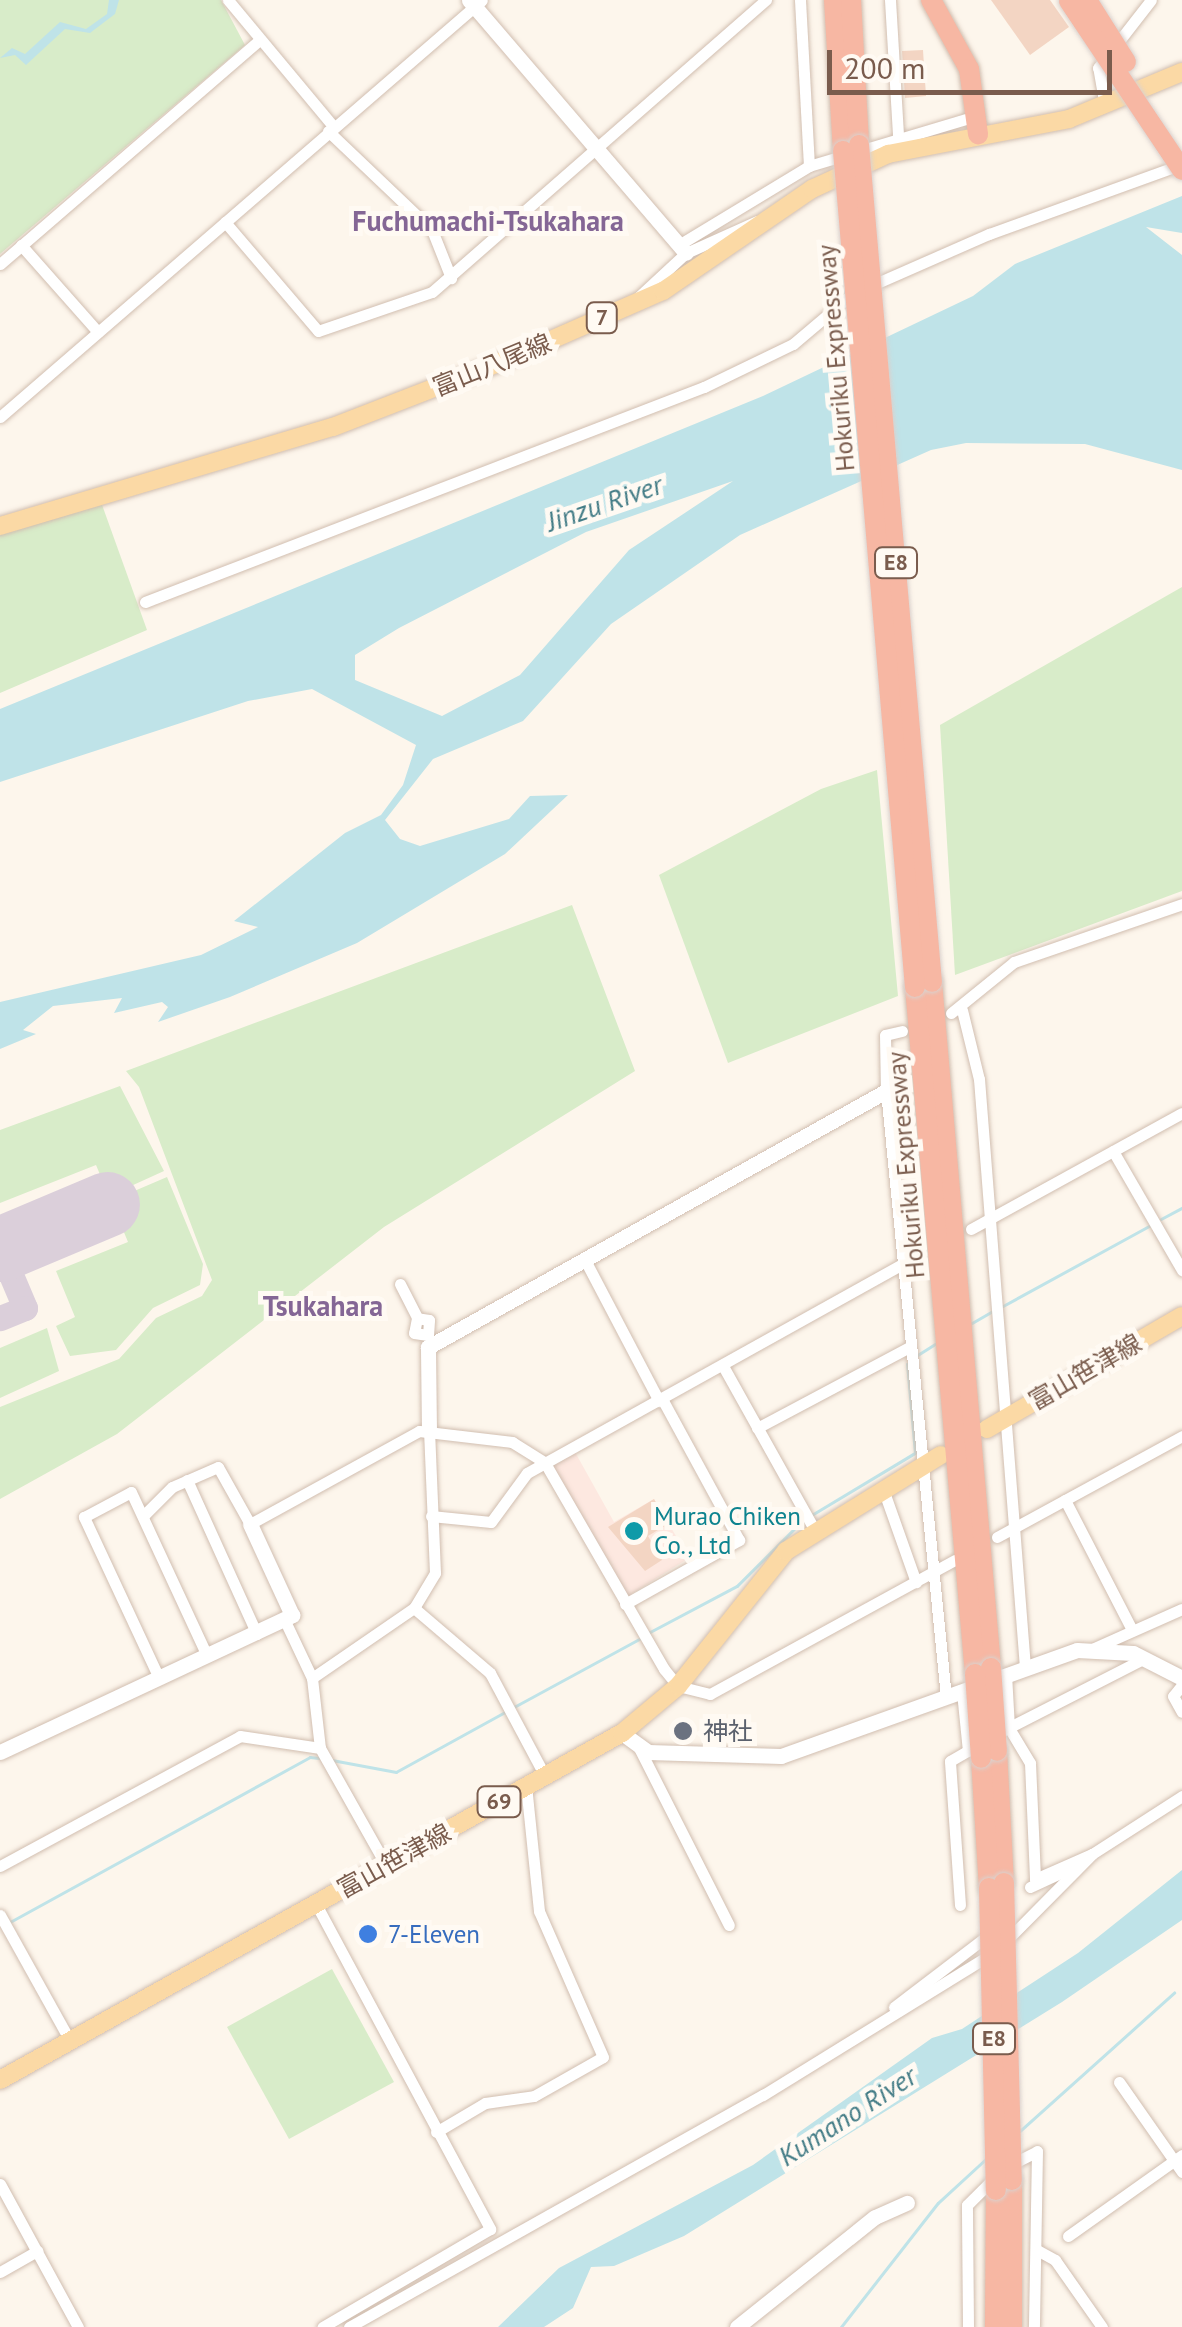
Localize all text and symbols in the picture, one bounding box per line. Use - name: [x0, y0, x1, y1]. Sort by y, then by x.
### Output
- scale bar: [832, 30, 1117, 92]
- text: 200 m: [844, 48, 925, 87]
- district label: Fuchumachi-Tsukahara: [352, 204, 624, 238]
- street label: Hokuriku Expressway: [811, 243, 861, 473]
- road number: 7: [584, 301, 620, 335]
- street label: 富山八尾線: [428, 328, 556, 402]
- water label: Jinzu River: [542, 468, 666, 538]
- road number: E8: [874, 546, 918, 580]
- street label: Hokuriku Expressway: [881, 1050, 931, 1280]
- district label: Tsukahara: [263, 1289, 383, 1323]
- street label: 富山笹津線: [1023, 1328, 1147, 1416]
- place label: Murao Chiken Co., Ltd: [654, 1502, 801, 1561]
- marker: Murao Chiken Co., Ltd: [623, 1520, 645, 1542]
- place label: 神社: [703, 1716, 753, 1746]
- marker: 神社: [672, 1720, 694, 1742]
- road number: 69: [476, 1785, 522, 1819]
- street label: 富山笹津線: [332, 1818, 456, 1904]
- place label: 7-Eleven: [388, 1919, 480, 1949]
- marker: 7-Eleven: [357, 1923, 379, 1945]
- road number: E8: [972, 2022, 1016, 2056]
- water label: Kumano River: [772, 2059, 922, 2173]

